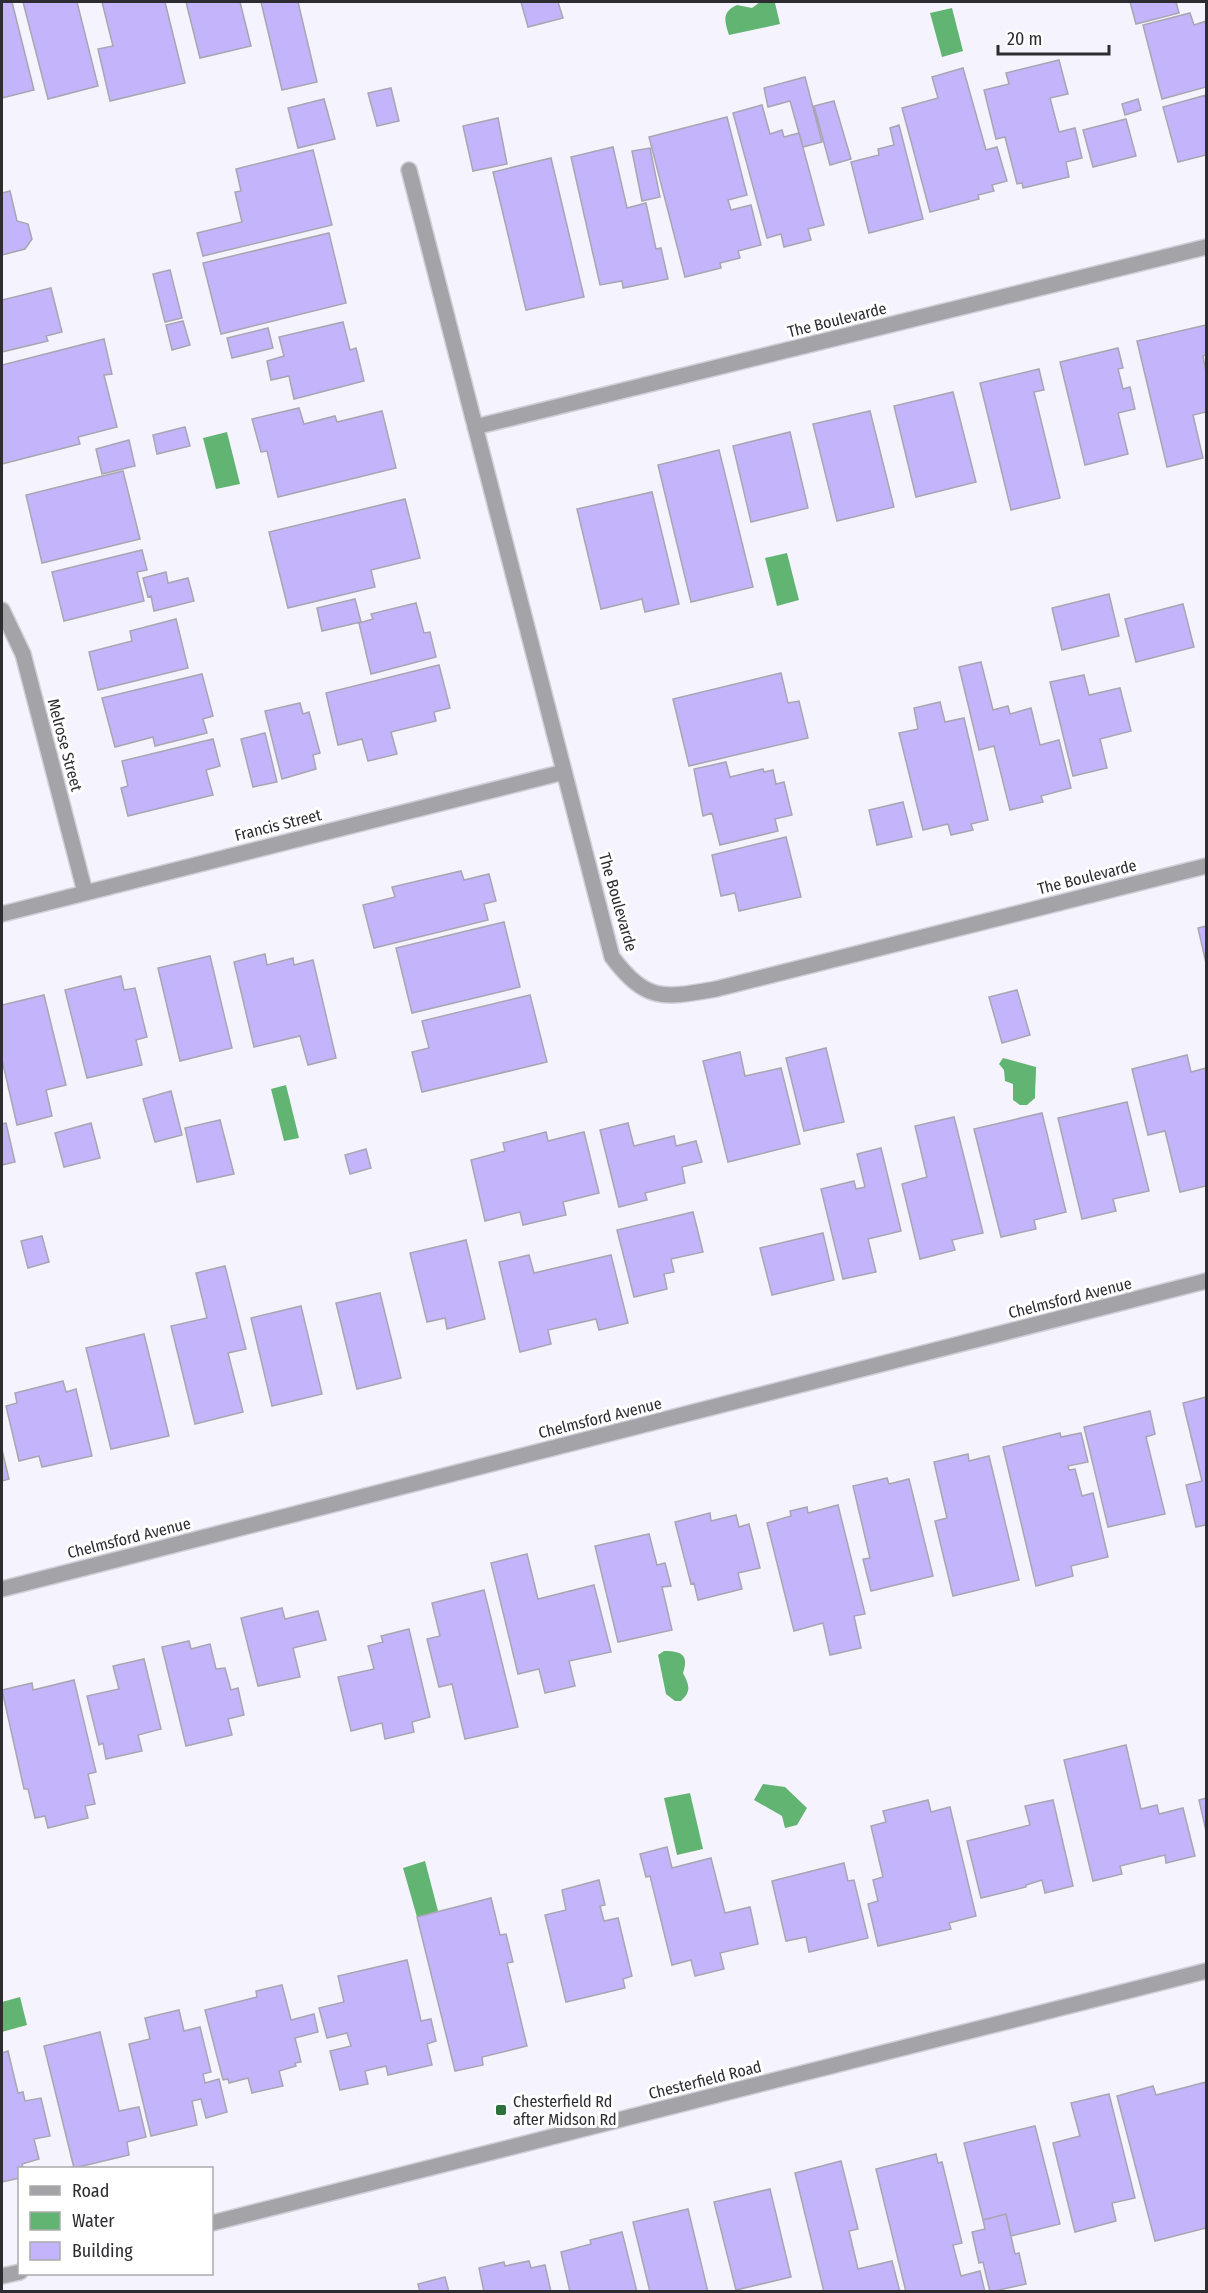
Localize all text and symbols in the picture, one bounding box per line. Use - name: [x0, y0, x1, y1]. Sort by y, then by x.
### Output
- scale bar: [998, 18, 1109, 56]
- text: 20 m: [1007, 28, 1042, 50]
- street label: The Boulevarde: [786, 298, 889, 341]
- street label: Melrose Street: [44, 697, 87, 794]
- street label: Francis Street: [233, 805, 324, 845]
- street label: The Boulevarde: [595, 851, 641, 953]
- street label: The Boulevarde: [1036, 855, 1139, 898]
- street label: Chelmsford Avenue: [1006, 1273, 1134, 1323]
- street label: Chelmsford Avenue: [536, 1393, 664, 1443]
- street label: Chelmsford Avenue: [65, 1513, 193, 1563]
- street label: Chesterfield Road: [647, 2057, 763, 2103]
- place label: Chesterfield Rd after Midson Rd: [513, 2092, 616, 2129]
- marker: Chesterfield Rd after Midson Rd: [494, 2103, 508, 2117]
- legend: [18, 2167, 213, 2275]
- text: Road: [72, 2180, 109, 2202]
- text: Water: [72, 2210, 115, 2232]
- text: Building: [72, 2240, 133, 2262]

